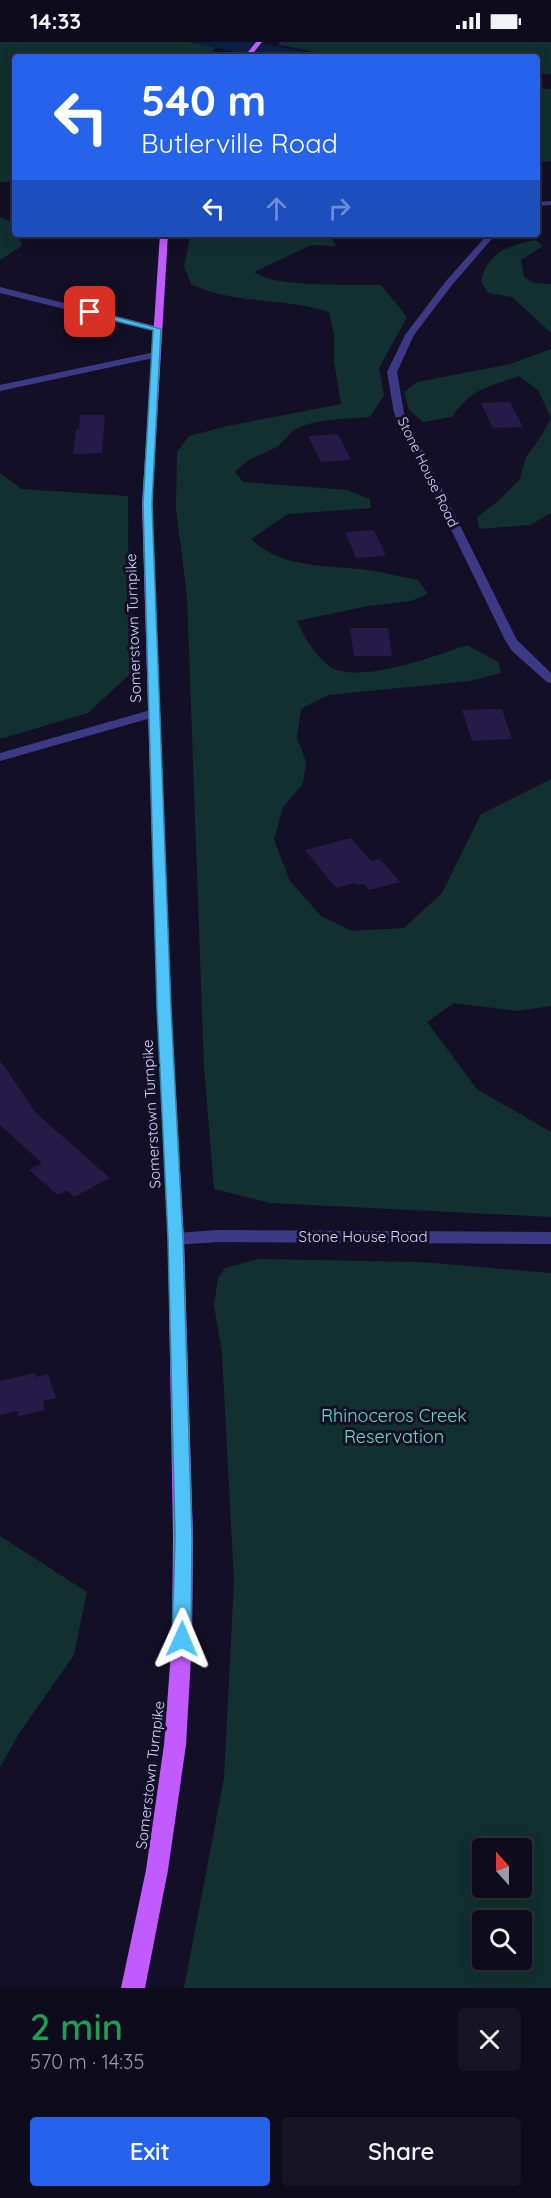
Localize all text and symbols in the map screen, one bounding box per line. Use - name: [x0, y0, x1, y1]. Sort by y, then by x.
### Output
- text: 14:33: [30, 7, 81, 35]
- text: 540 m: [141, 74, 266, 127]
- icon: left: [42, 78, 120, 156]
- text: Butlerville Road: [141, 126, 338, 160]
- icon: left: [197, 192, 230, 225]
- icon: ahead: [260, 192, 293, 225]
- icon: right: [323, 192, 356, 225]
- pin: [64, 286, 115, 337]
- icon: arrive: [73, 295, 106, 328]
- street label: Stone House Road: [394, 414, 462, 530]
- street label: Somerstown Turnpike: [121, 553, 145, 703]
- street label: Somerstown Turnpike: [138, 1039, 164, 1189]
- street label: Stone House Road: [299, 1227, 427, 1246]
- park label: Rhinoceros Creek Reservation: [321, 1404, 467, 1448]
- position arrow: [150, 1607, 214, 1671]
- street label: Somerstown Turnpike: [131, 1700, 169, 1850]
- north arrow: [472, 1838, 532, 1898]
- map controls: [472, 1838, 532, 1970]
- button: search: [472, 1910, 532, 1970]
- text: 2 min: [30, 2004, 123, 2049]
- button: close: [458, 2008, 521, 2071]
- text: 570 m · 14:35: [30, 2049, 144, 2074]
- button: Exit: [30, 2117, 270, 2186]
- button: Share: [282, 2117, 521, 2186]

